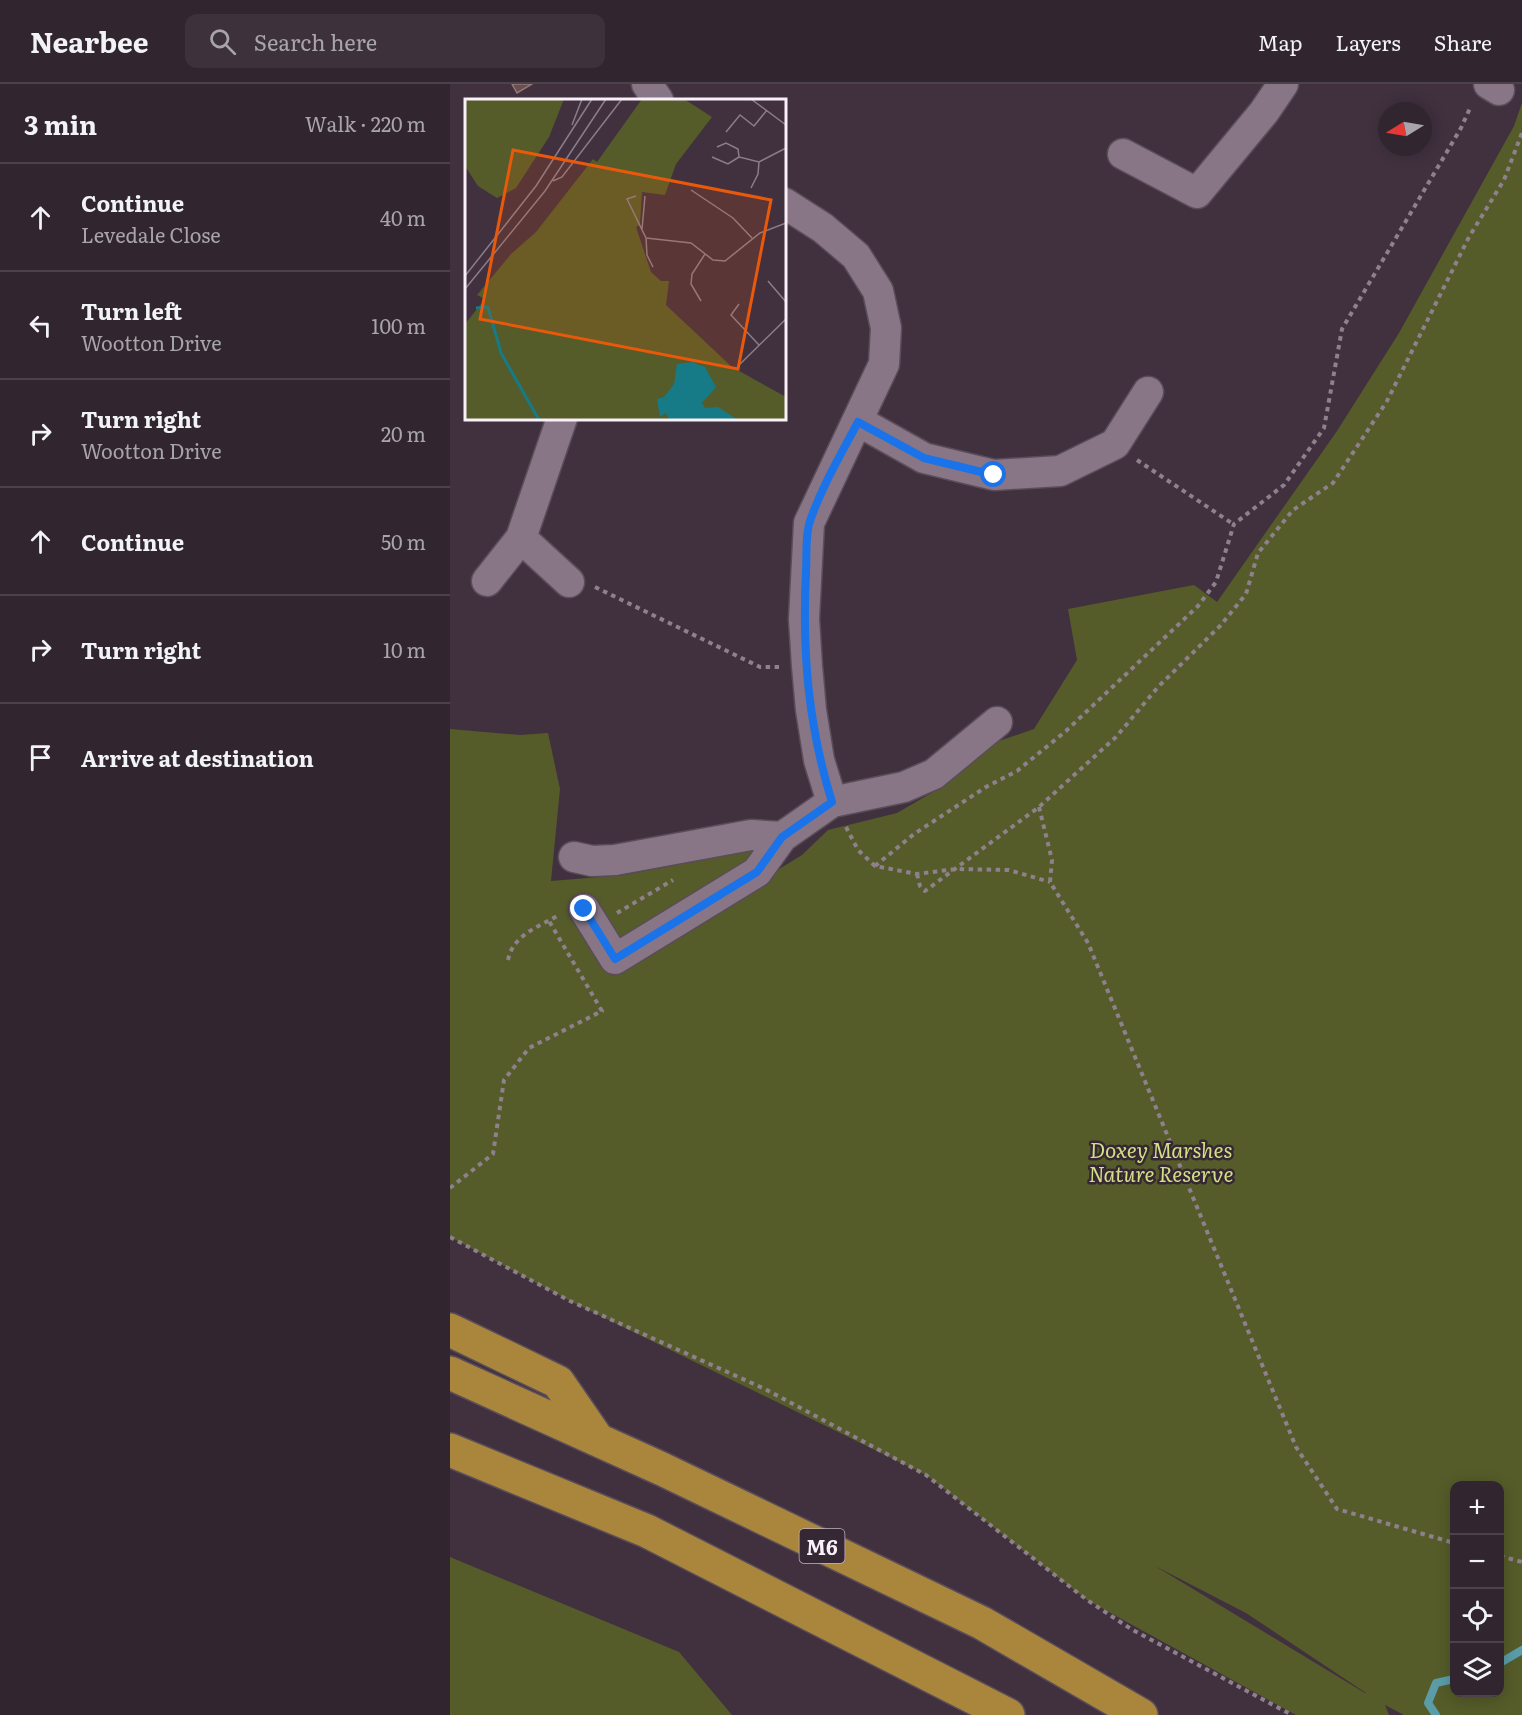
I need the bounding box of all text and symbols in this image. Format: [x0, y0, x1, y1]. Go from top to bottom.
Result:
search box [185, 14, 605, 68]
text: Nearbee [30, 20, 149, 62]
icon: search [206, 25, 239, 58]
text: Search here [254, 25, 377, 58]
text: Map [1258, 26, 1303, 57]
text: Layers [1336, 26, 1401, 57]
text: Share [1434, 26, 1492, 57]
inset map [465, 99, 786, 420]
north arrow [1378, 102, 1432, 156]
text: 3 min [24, 104, 97, 143]
text: Walk · 220 m [305, 108, 426, 138]
text: Continue [81, 186, 184, 219]
icon: ahead [24, 201, 57, 234]
text: 40 m [380, 202, 426, 232]
text: Levedale Close [81, 219, 221, 249]
text: Turn left [81, 294, 182, 327]
icon: left [24, 309, 57, 342]
text: 100 m [371, 310, 426, 340]
text: Wootton Drive [81, 327, 222, 357]
text: Turn right [81, 402, 201, 435]
icon: right [24, 417, 57, 450]
text: 20 m [381, 418, 426, 448]
text: Wootton Drive [81, 435, 222, 465]
route start [980, 461, 1006, 487]
icon: ahead [24, 525, 57, 558]
text: Continue [81, 525, 184, 558]
text: 50 m [381, 526, 426, 556]
icon: right [24, 633, 57, 666]
text: Turn right [81, 633, 201, 666]
text: 10 m [383, 634, 426, 664]
icon: arrive [24, 741, 57, 774]
text: Arrive at destination [81, 741, 314, 774]
route end [570, 895, 596, 921]
park label: Doxey Marshes Nature Reserve [1088, 1133, 1234, 1188]
map controls [1450, 1481, 1504, 1697]
button: + [1450, 1481, 1504, 1535]
road number: M6 [800, 1529, 844, 1563]
button: − [1450, 1535, 1504, 1589]
button: locate [1450, 1589, 1504, 1643]
button: layers [1450, 1643, 1504, 1697]

